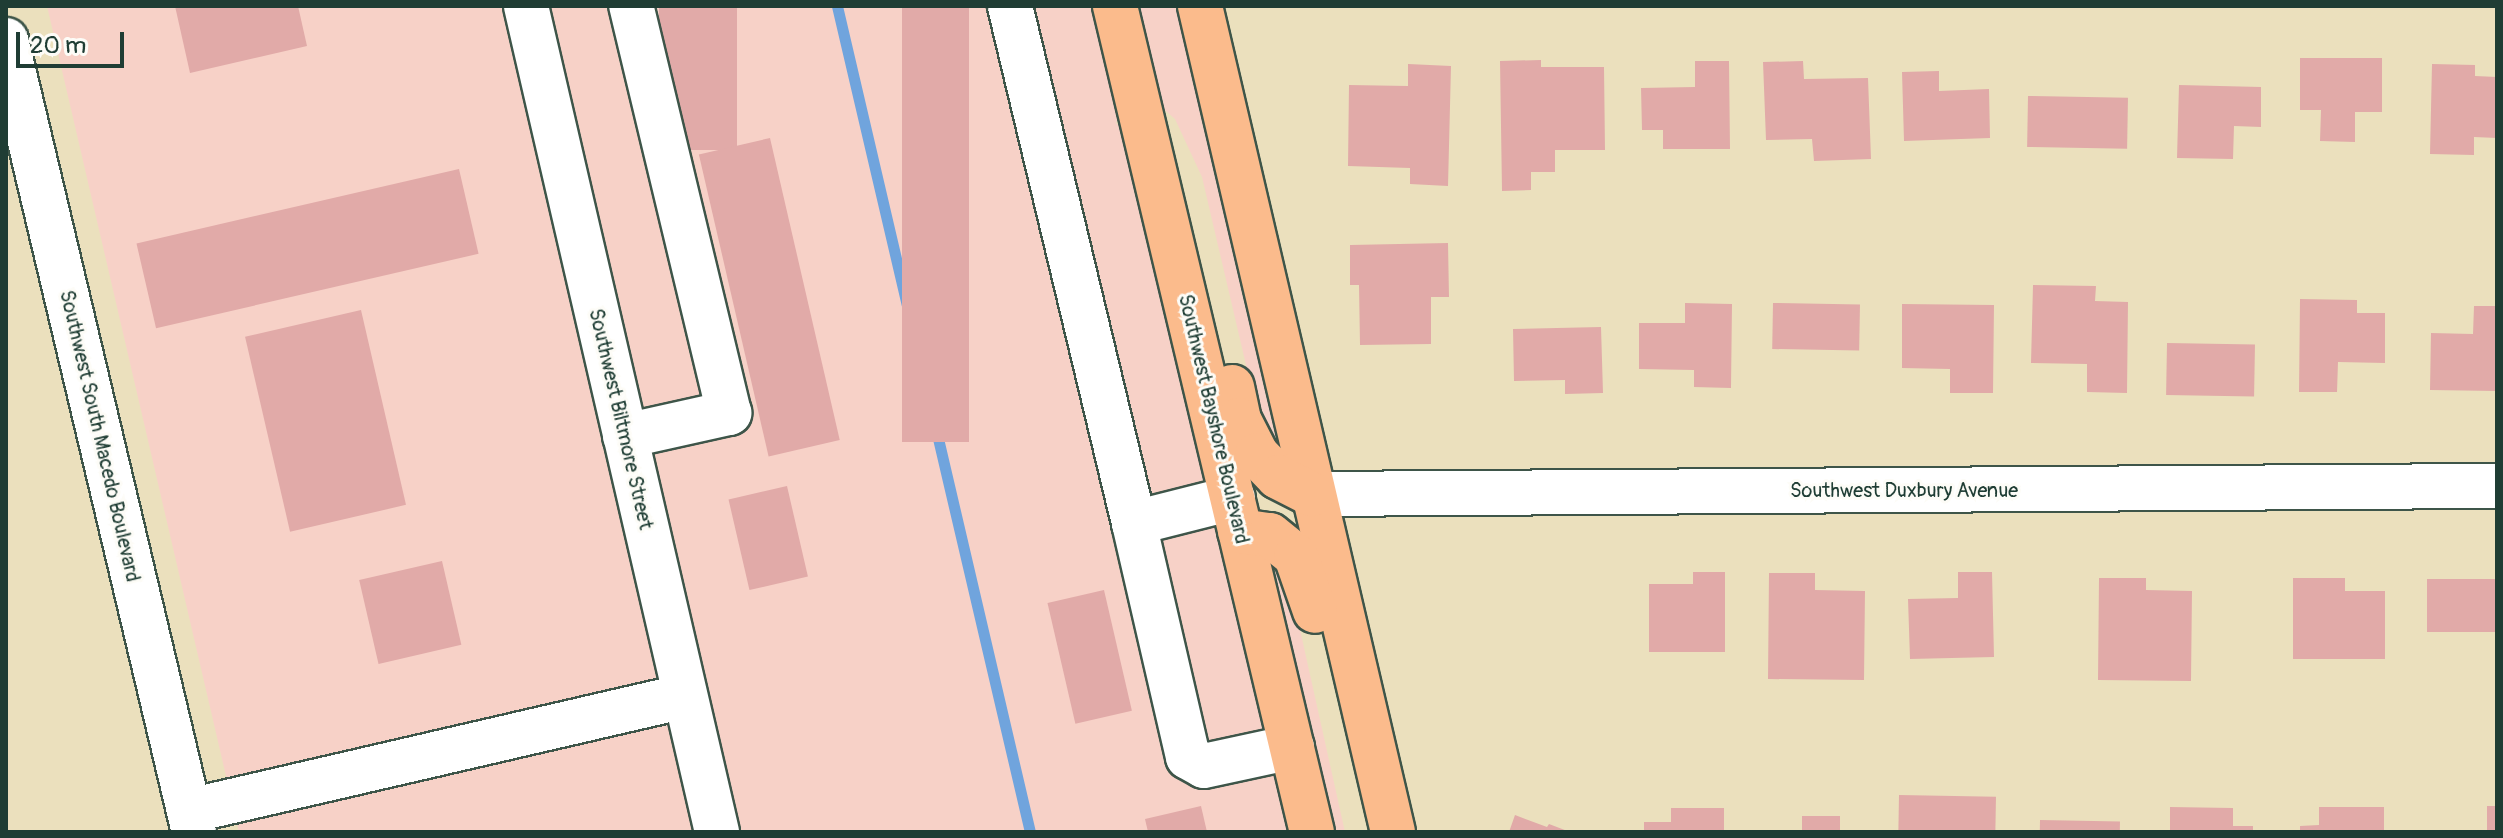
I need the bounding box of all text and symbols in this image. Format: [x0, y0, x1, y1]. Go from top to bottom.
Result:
scale bar [20, 16, 128, 66]
text: 20 m [30, 31, 86, 60]
street label: Southwest South Macedo Boulevard [55, 288, 145, 584]
street label: Southwest Bayshore Boulevard [1174, 292, 1254, 546]
street label: Southwest Biltmore Street [584, 306, 658, 532]
street label: Southwest Duxbury Avenue [1790, 478, 2018, 502]

